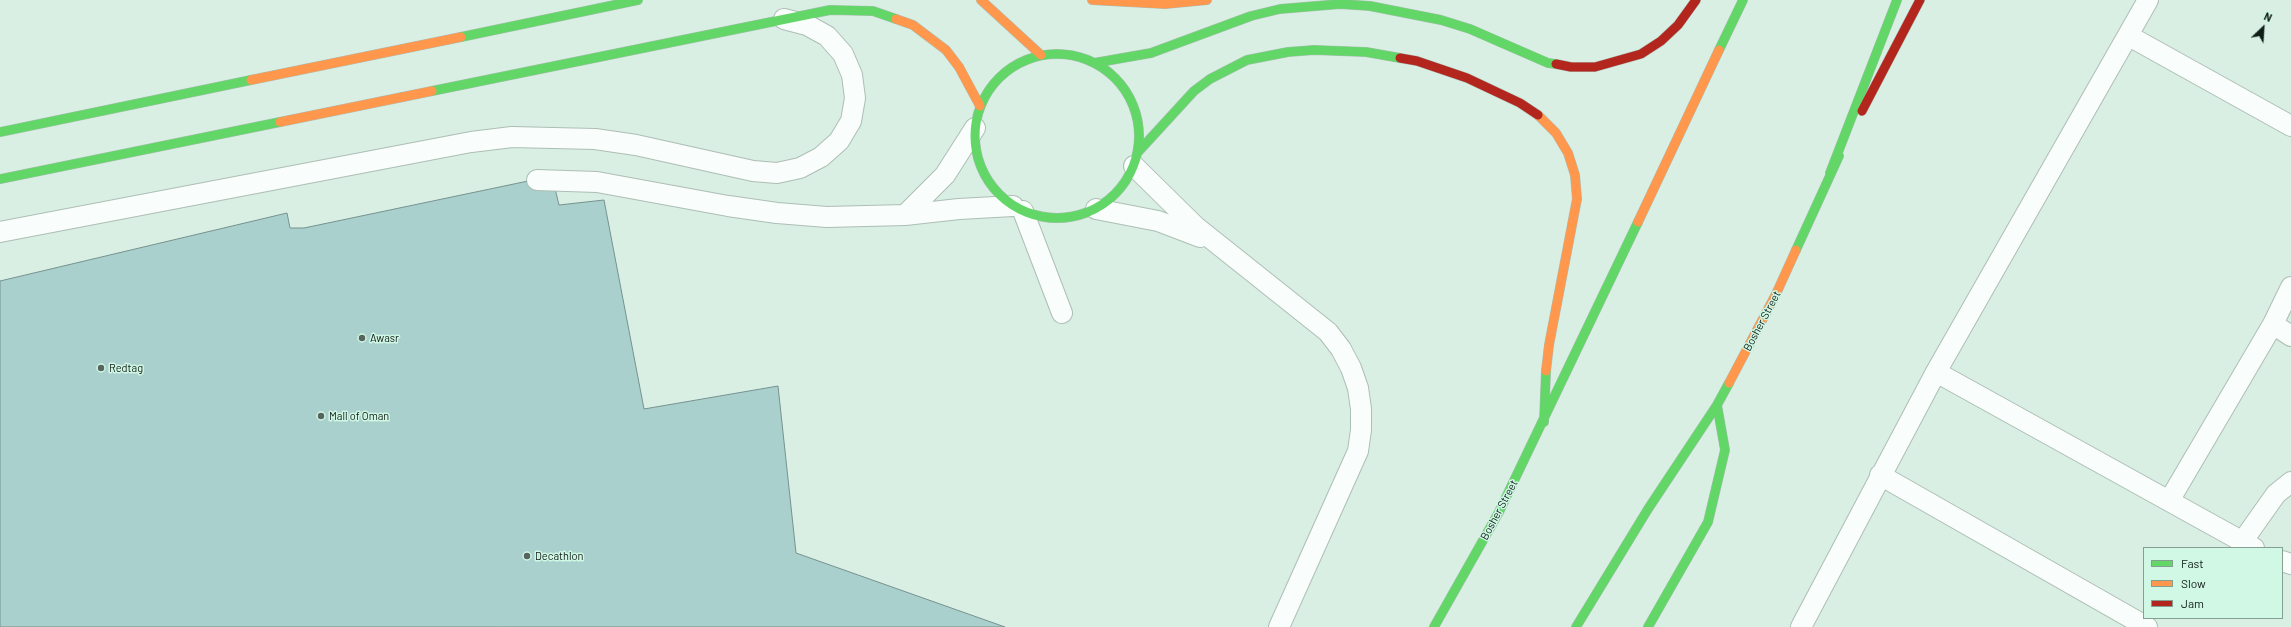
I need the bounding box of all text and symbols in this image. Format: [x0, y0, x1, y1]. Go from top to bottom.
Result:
north arrow [2243, 8, 2283, 48]
text: N [2262, 9, 2274, 24]
street label: Bosher Street [1741, 289, 1783, 353]
place label: Awasr [370, 331, 399, 345]
marker: Awasr [357, 333, 367, 343]
place label: Redtag [109, 361, 143, 375]
marker: Redtag [96, 363, 106, 373]
place label: Mall of Oman [329, 409, 389, 423]
marker: Mall of Oman [316, 411, 326, 421]
street label: Bosher Street [1478, 478, 1520, 542]
legend [2143, 547, 2283, 619]
place label: Decathlon [535, 549, 583, 563]
marker: Decathlon [522, 551, 532, 561]
text: Fast [2181, 556, 2204, 570]
text: Slow [2181, 576, 2206, 590]
text: Jam [2181, 596, 2204, 610]

